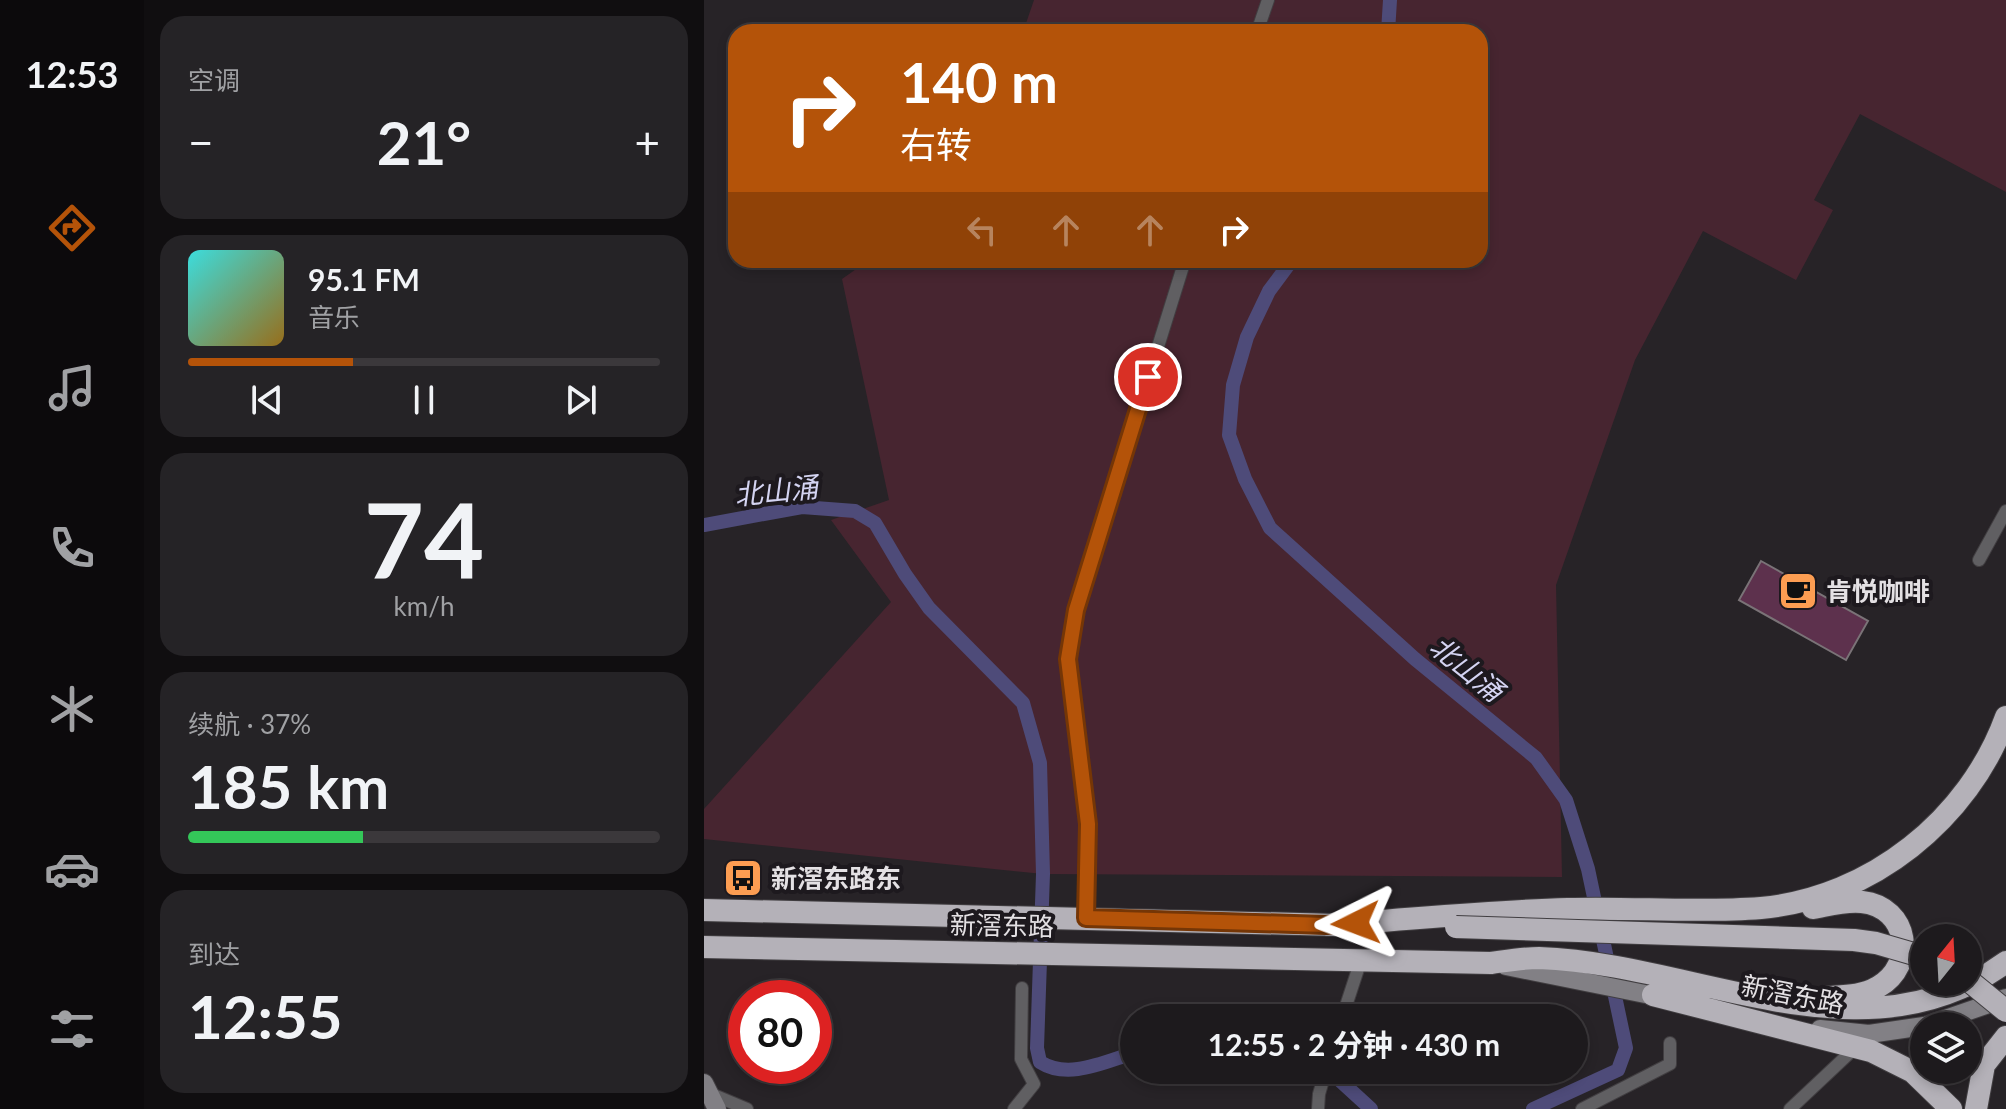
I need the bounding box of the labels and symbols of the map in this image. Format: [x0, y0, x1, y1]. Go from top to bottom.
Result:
pin [1114, 343, 1182, 411]
water label: 北山涌 [732, 468, 823, 511]
cafe icon: 肯悦咖啡 [1777, 570, 1819, 612]
place label: 肯悦咖啡 [1826, 575, 1930, 607]
water label: 北山涌 [1424, 628, 1513, 710]
bus stop icon: 新滘东路东 [722, 857, 764, 899]
place label: 新滘东路东 [771, 862, 901, 894]
position arrow [1314, 881, 1398, 965]
street label: 新滘东路 [950, 908, 1054, 942]
north arrow [1910, 924, 1982, 996]
street label: 新滘东路 [1739, 968, 1847, 1020]
speed limit sign: 80 [728, 980, 832, 1084]

